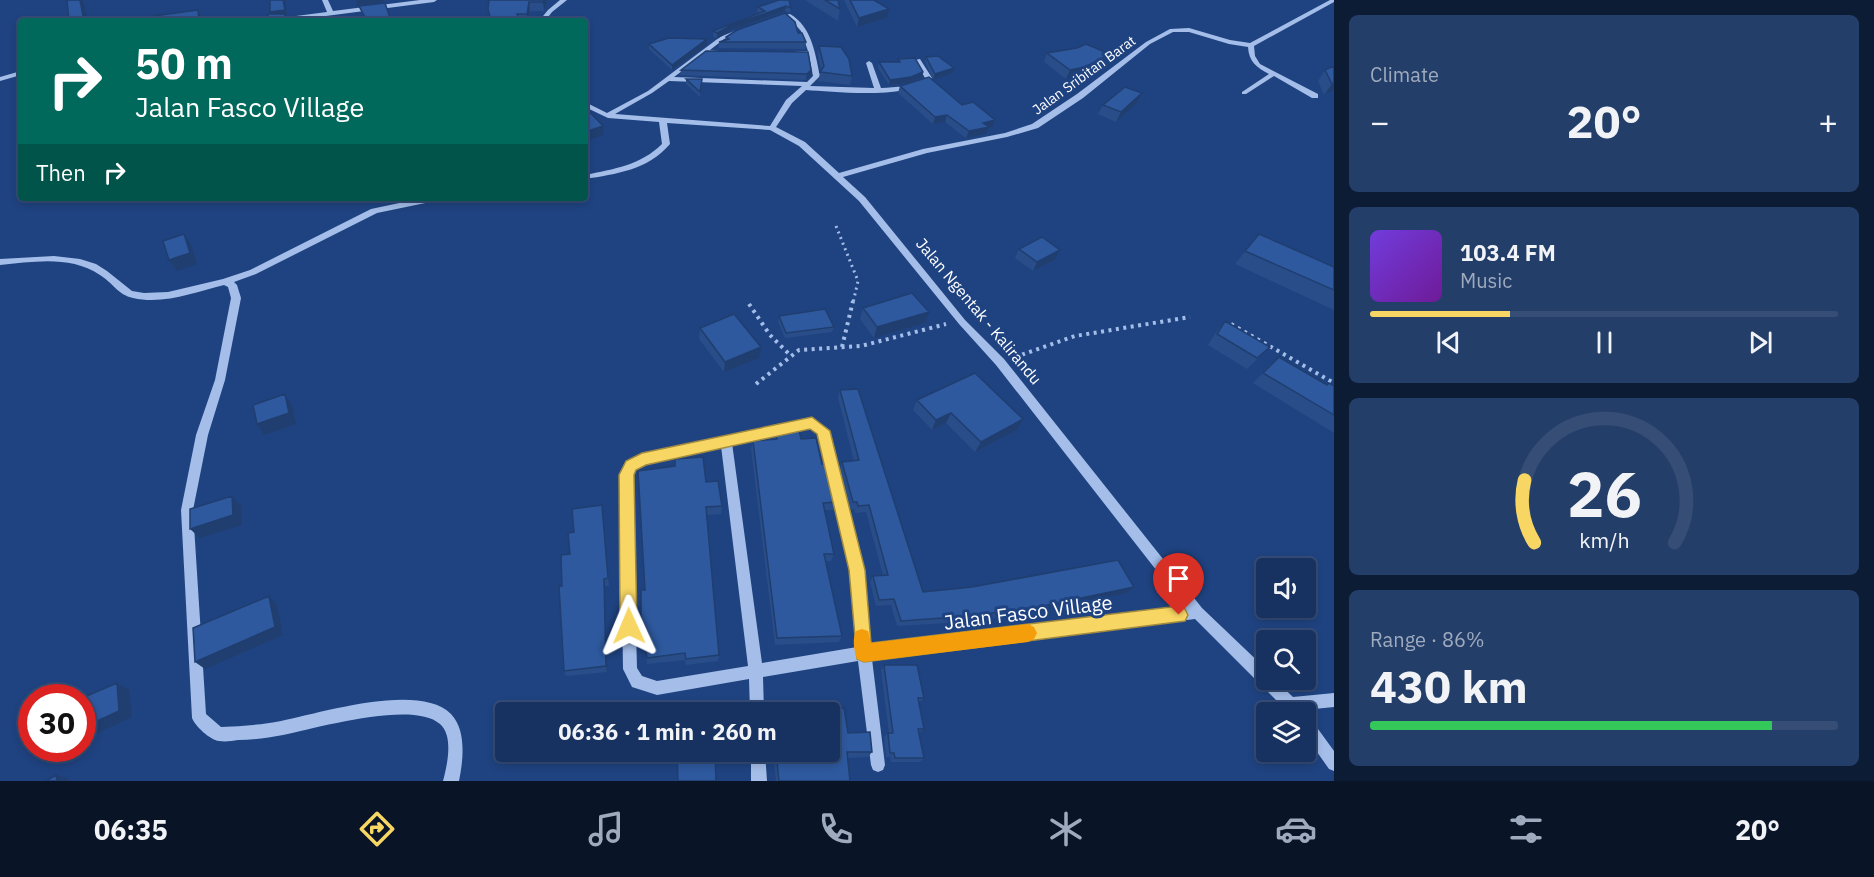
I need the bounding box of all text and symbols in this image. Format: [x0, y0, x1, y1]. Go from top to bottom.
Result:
street label: Jalan Sribitan Barat [1029, 31, 1139, 119]
text: 50 m [135, 36, 233, 91]
icon: right [36, 42, 114, 120]
text: Climate [1370, 61, 1439, 88]
text: Jalan Fasco Village [135, 89, 364, 124]
text: 20° [1566, 92, 1642, 150]
text: − [1370, 100, 1390, 143]
text: + [1818, 100, 1838, 143]
icon: right [98, 156, 131, 189]
text: Then [36, 158, 86, 187]
street label: Jalan Ngentak - Kalirandu [912, 234, 1046, 388]
text: 103.4 FM [1460, 238, 1556, 267]
text: Music [1460, 267, 1512, 294]
icon: previous [1432, 326, 1465, 359]
icon: pause [1588, 326, 1621, 359]
icon: next [1744, 326, 1777, 359]
text: 26 [1567, 453, 1641, 534]
text: km/h [1579, 527, 1629, 555]
pin [1153, 553, 1204, 615]
map controls [1256, 558, 1316, 762]
button: sound [1256, 558, 1316, 618]
icon: arrive [1162, 562, 1195, 595]
street label: Jalan Fasco Village [942, 588, 1114, 636]
position arrow [597, 594, 661, 658]
text: Range · 86% [1370, 626, 1485, 653]
button: search [1256, 630, 1316, 690]
text: 430 km [1370, 657, 1528, 715]
speed limit sign: 30 [18, 684, 96, 762]
button: layers [1256, 702, 1316, 762]
text: 06:36 · 1 min · 260 m [558, 717, 777, 746]
icon: directions [356, 808, 398, 850]
icon: music [585, 808, 627, 850]
icon: phone [815, 808, 857, 850]
icon: climate [1045, 808, 1087, 850]
icon: car [1275, 808, 1317, 850]
icon: filters [1505, 808, 1547, 850]
text: 06:35 [94, 812, 168, 847]
text: 20° [1735, 812, 1780, 847]

